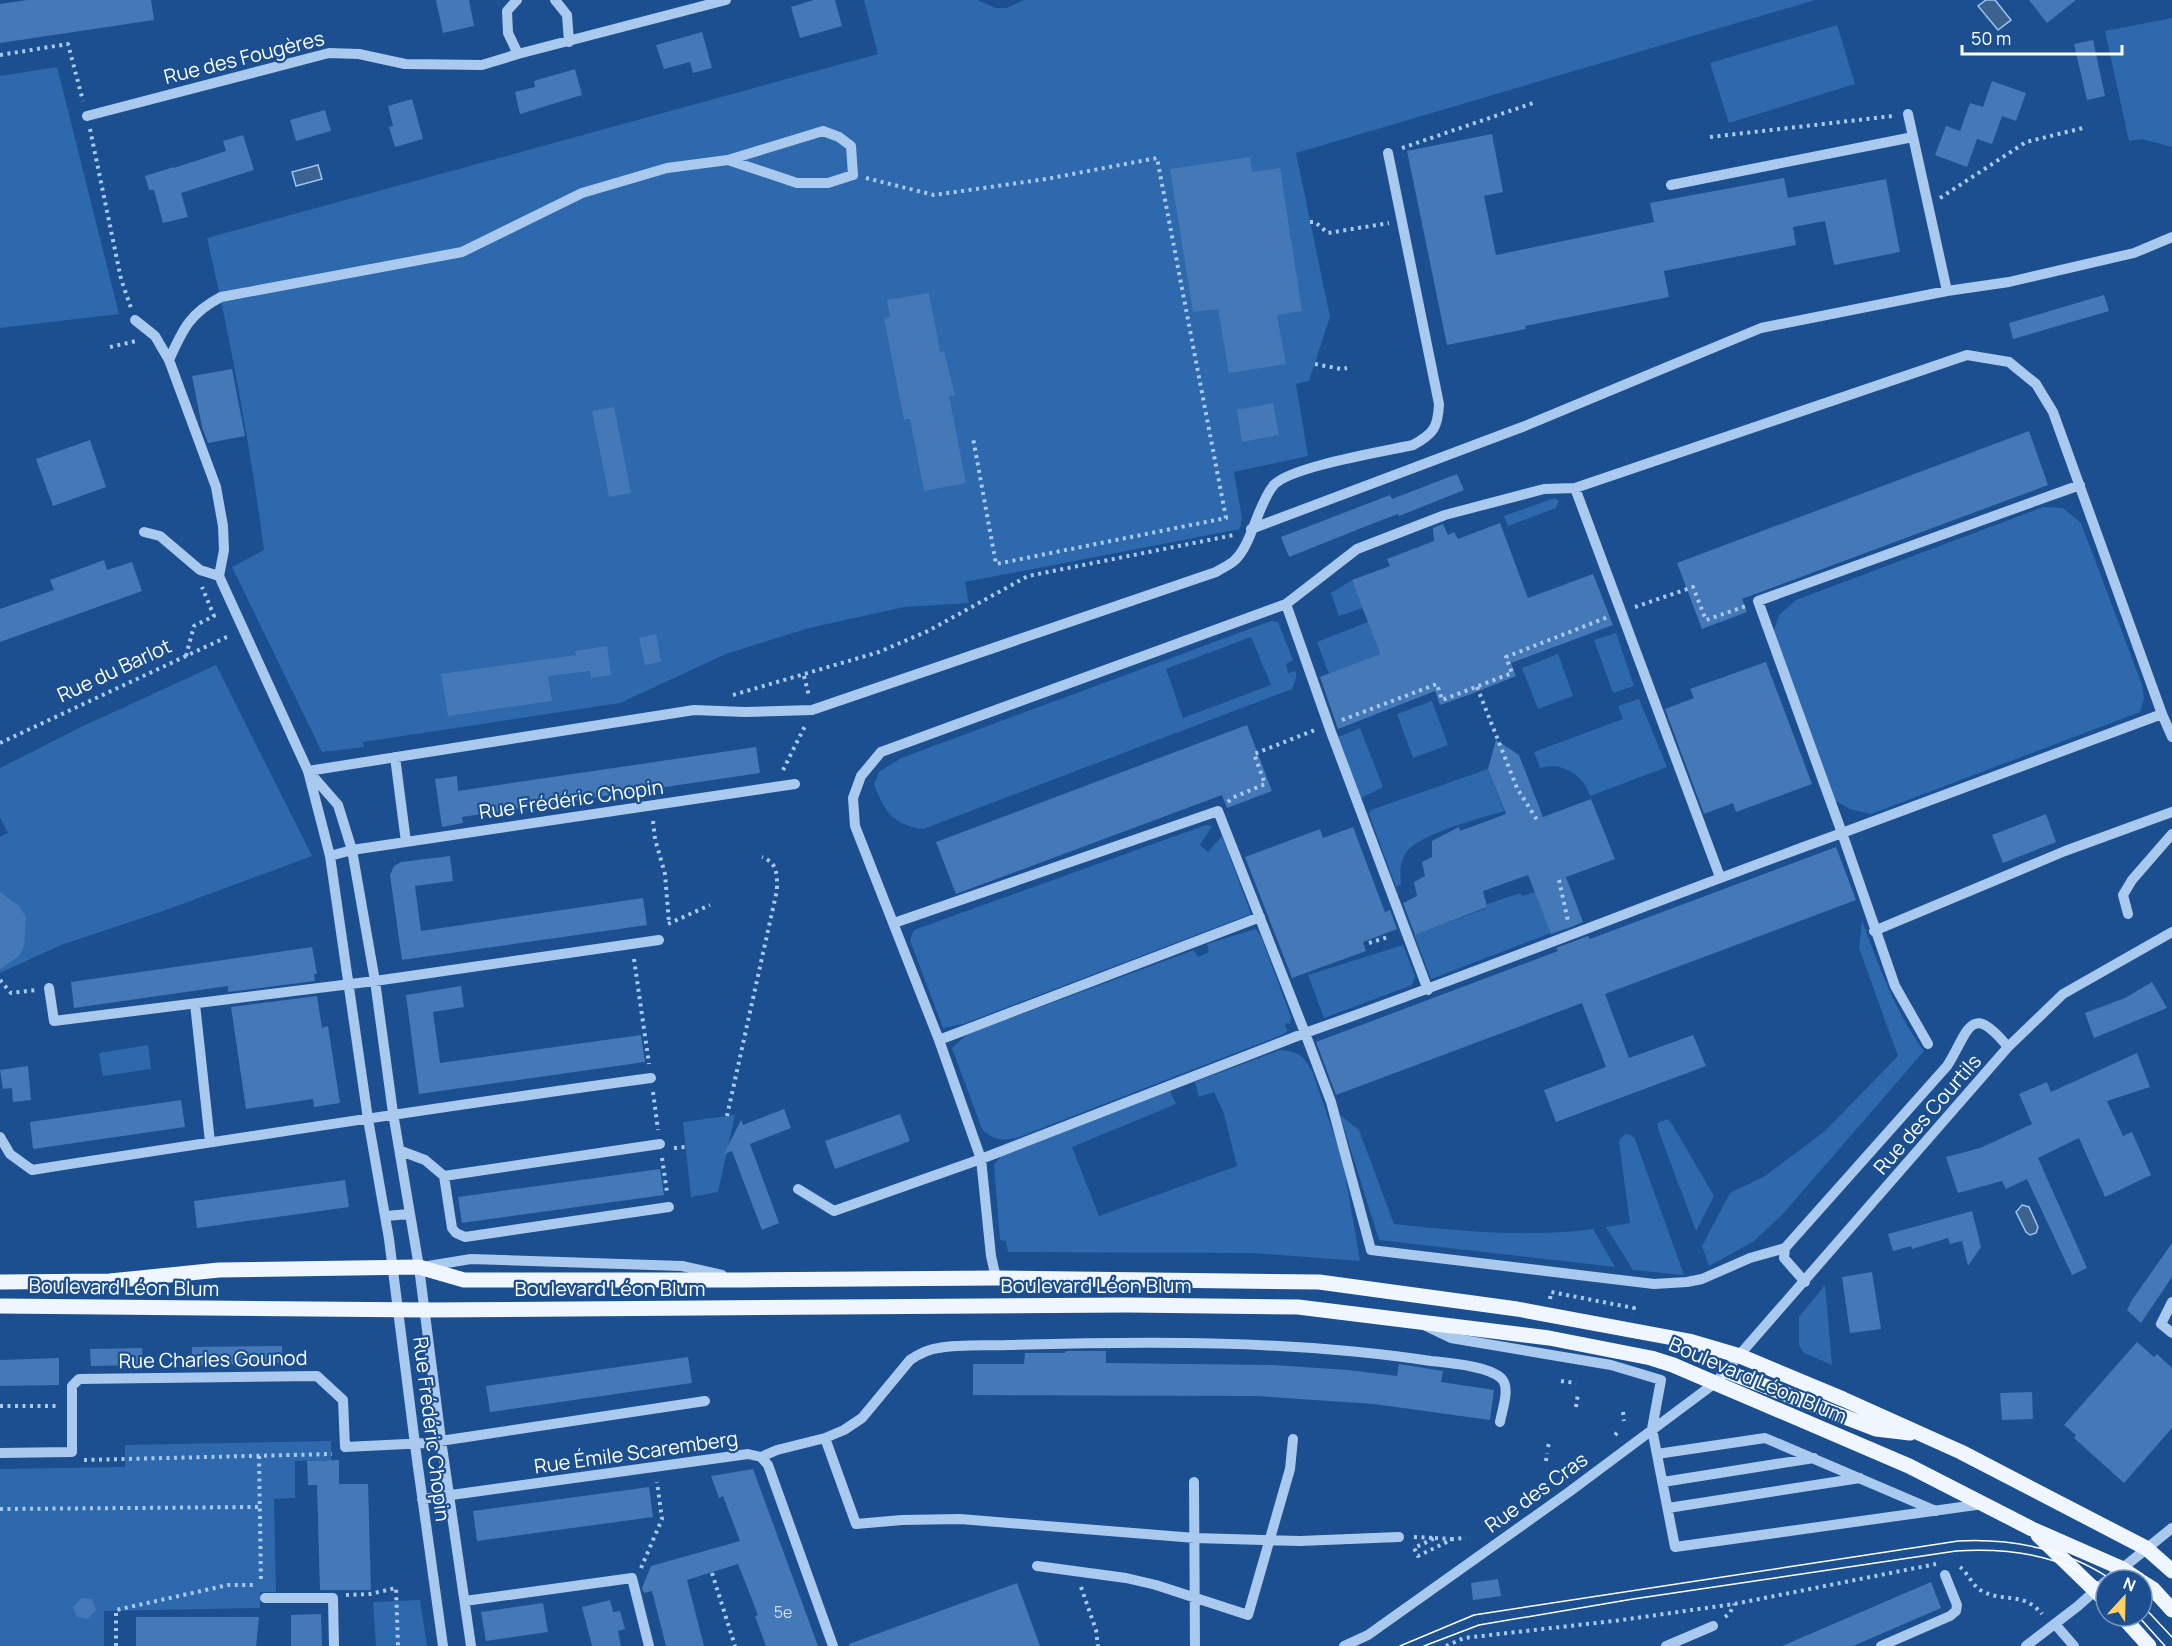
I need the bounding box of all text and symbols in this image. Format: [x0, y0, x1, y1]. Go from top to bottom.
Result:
scale bar [1962, 18, 2122, 56]
street label: Rue des Fougères [161, 24, 327, 90]
text: 50 m [1971, 26, 2011, 50]
street label: Rue du Barlot [53, 632, 175, 708]
street label: Rue Frédéric Chopin [477, 773, 665, 825]
street label: Rue des Courtils [1867, 1048, 1987, 1180]
street label: Boulevard Léon Blum [28, 1272, 220, 1302]
street label: Boulevard Léon Blum [1001, 1272, 1191, 1299]
street label: Boulevard Léon Blum [515, 1275, 705, 1302]
street label: Boulevard Léon Blum [1665, 1330, 1851, 1430]
street label: Rue Frédéric Chopin [407, 1335, 457, 1523]
street label: Rue Charles Gounod [118, 1344, 308, 1374]
street label: Rue Émile Scaremberg [532, 1424, 740, 1480]
street label: Rue des Cras [1479, 1446, 1593, 1538]
north arrow [2094, 1568, 2154, 1628]
text: N [2120, 1572, 2139, 1596]
house number: 5e [774, 1601, 792, 1623]

